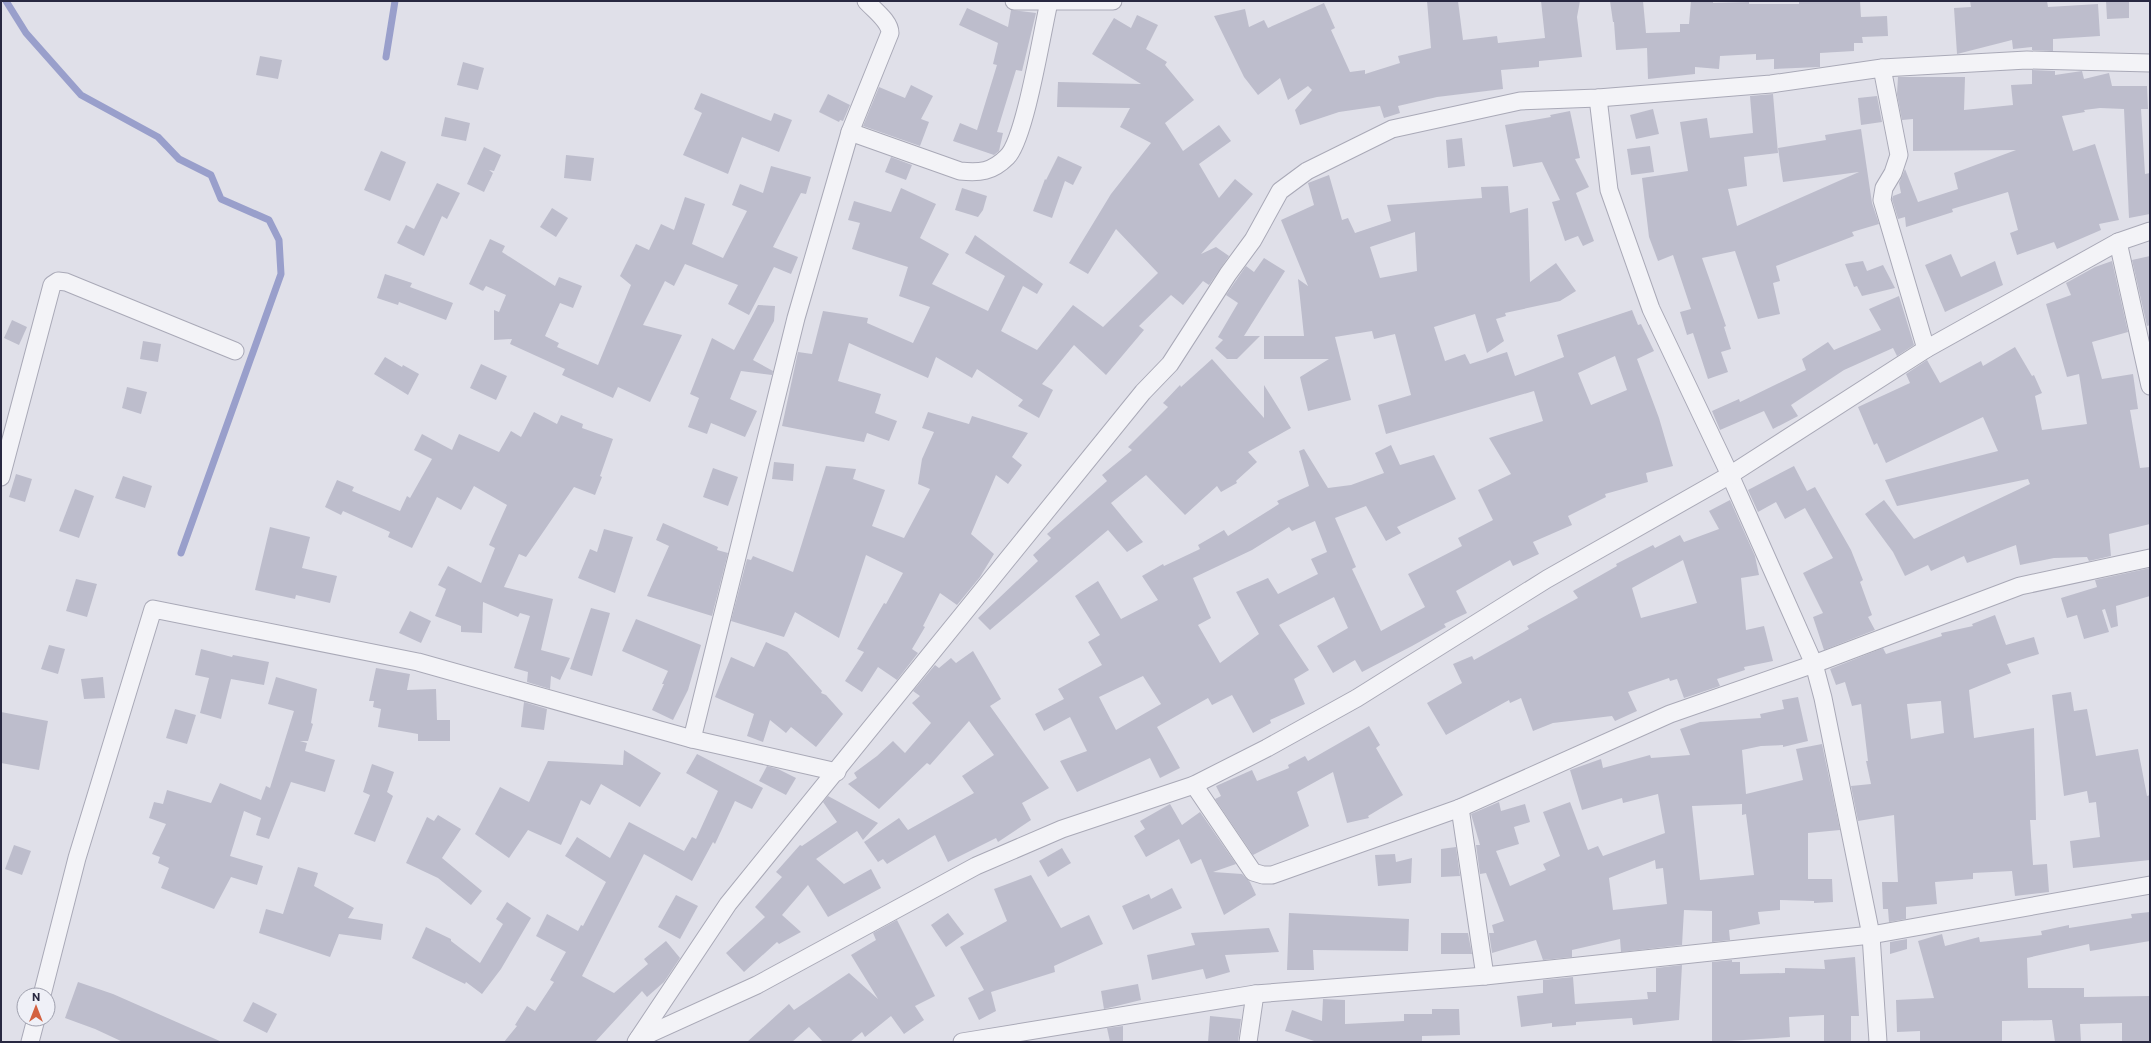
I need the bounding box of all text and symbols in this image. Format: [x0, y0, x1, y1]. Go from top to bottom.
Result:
north arrow [16, 987, 56, 1027]
text: N [32, 990, 40, 1003]

